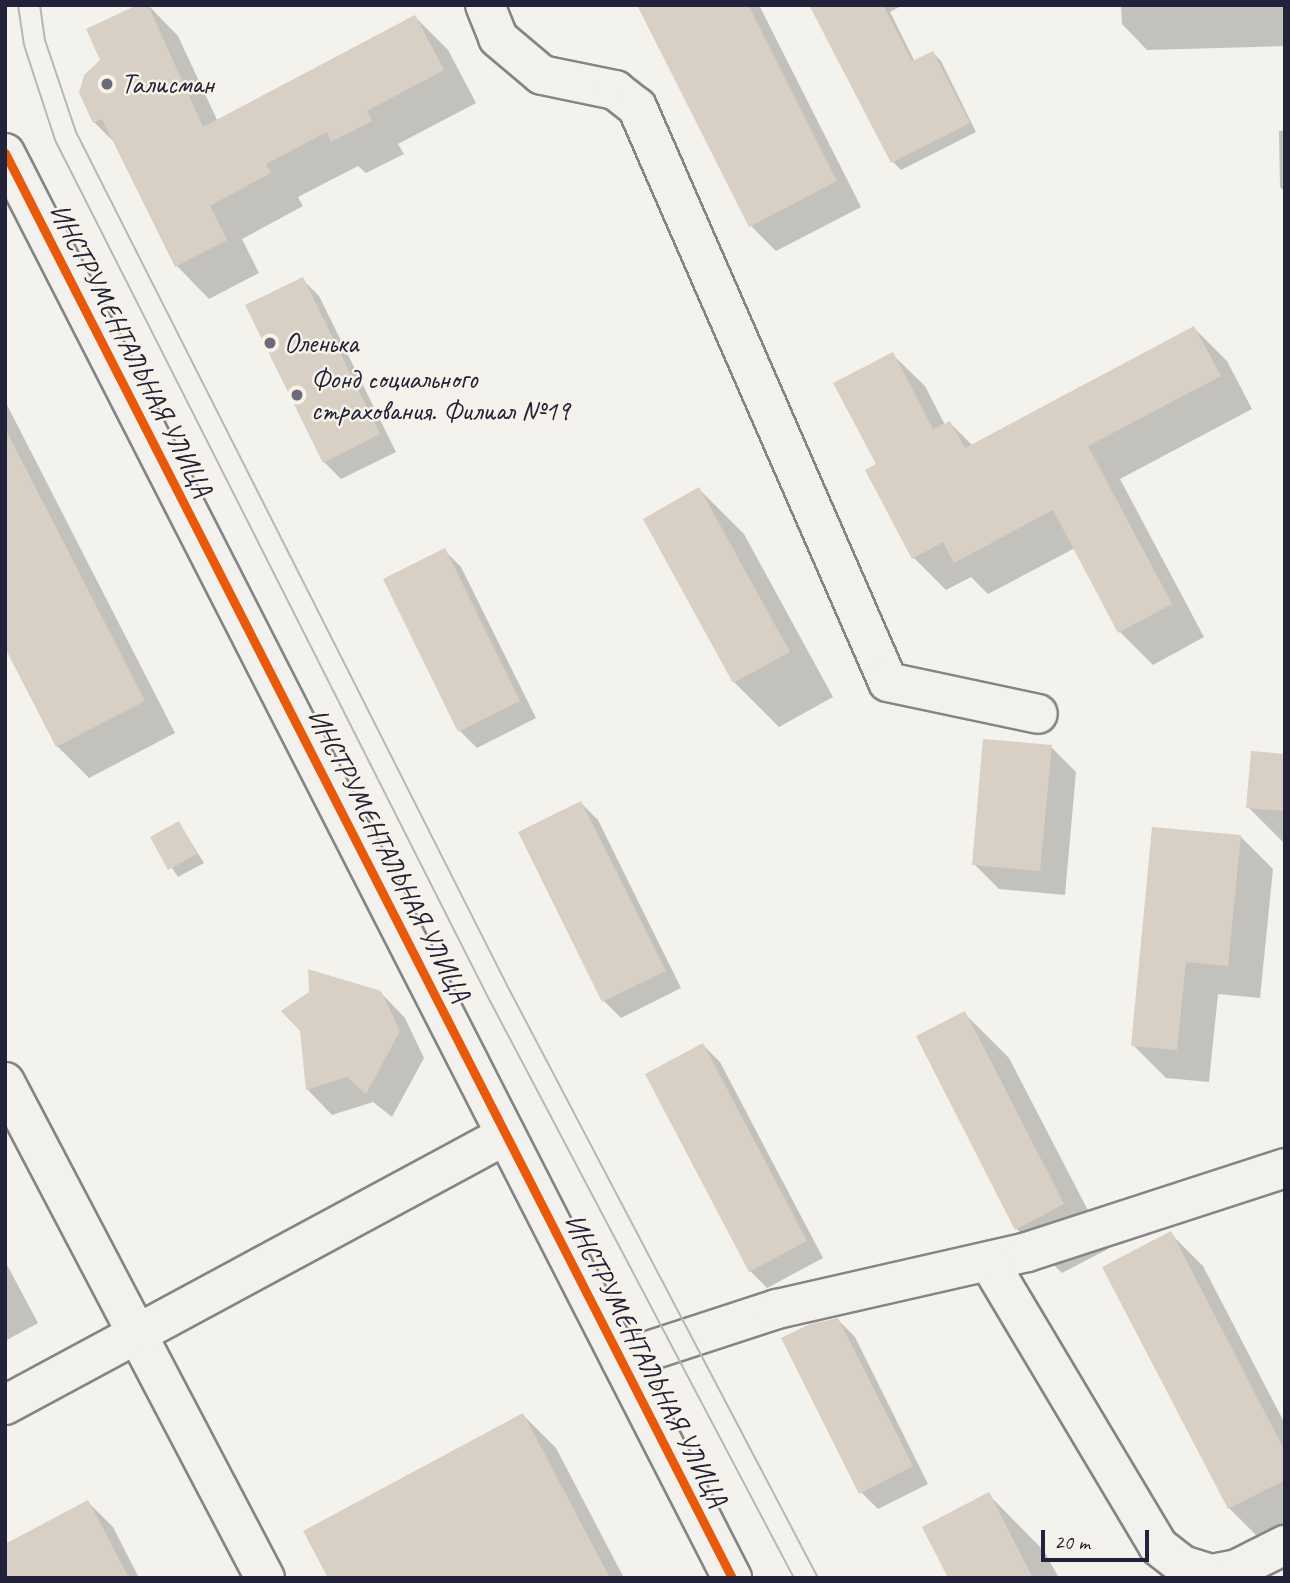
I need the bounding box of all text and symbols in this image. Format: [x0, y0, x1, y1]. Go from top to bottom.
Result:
place label: Талисман [121, 67, 214, 101]
marker: Талисман [99, 76, 115, 92]
street label: ИНСТРУМЕНТАЛЬНАЯ УЛИЦА [42, 197, 220, 503]
place label: Оленька [284, 326, 358, 360]
marker: Оленька [262, 335, 278, 351]
place label: Фонд социального страхования. Филиал №19 [311, 362, 570, 428]
marker: Фонд социального страхования. Филиал №19 [289, 387, 305, 403]
street label: ИНСТРУМЕНТАЛЬНАЯ УЛИЦА [300, 702, 478, 1008]
street label: ИНСТРУМЕНТАЛЬНАЯ УЛИЦА [557, 1207, 735, 1513]
scale bar [1045, 1516, 1154, 1560]
text: 20 m [1054, 1529, 1090, 1555]

